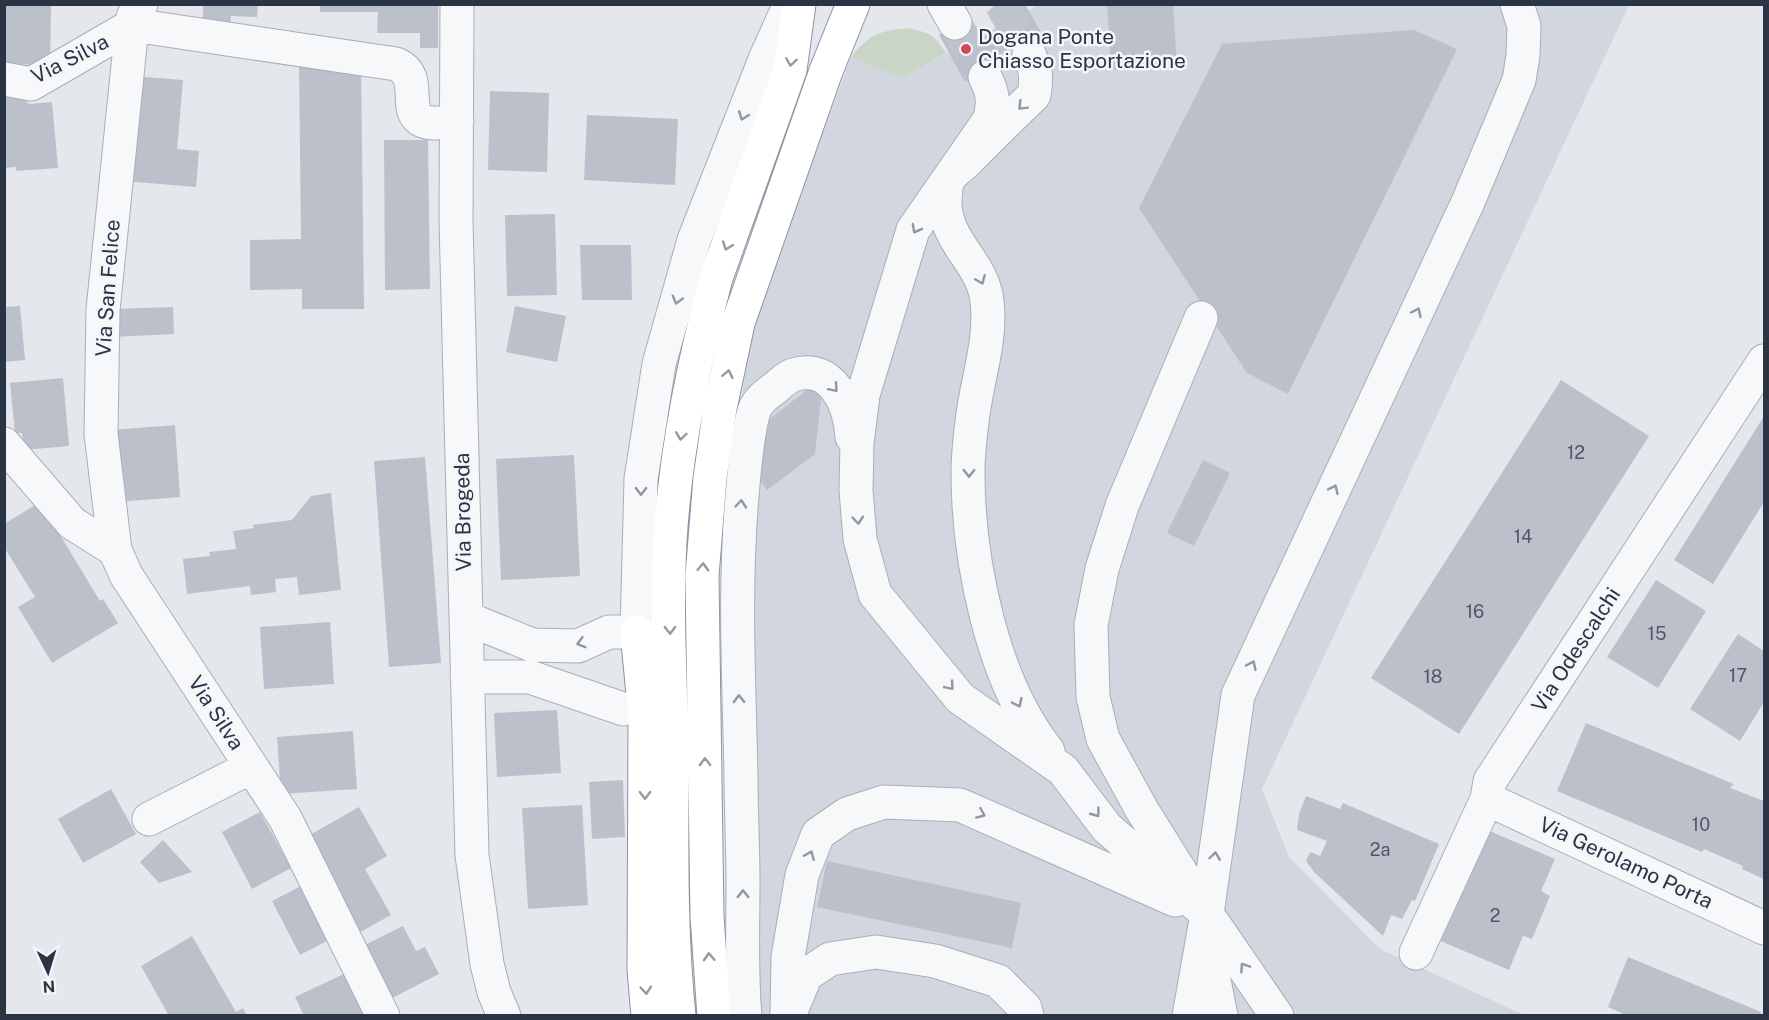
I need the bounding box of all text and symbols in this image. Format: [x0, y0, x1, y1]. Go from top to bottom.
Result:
place label: Dogana Ponte Chiasso Esportazione [978, 24, 1186, 73]
street label: Via Silva [27, 28, 113, 89]
marker: Dogana Ponte Chiasso Esportazione [959, 42, 973, 56]
one-way arrow [785, 57, 798, 67]
one-way arrow [1019, 98, 1030, 109]
one-way arrow [737, 110, 750, 121]
street label: Via San Felice [90, 218, 125, 357]
one-way arrow [912, 223, 923, 233]
one-way arrow [722, 241, 735, 251]
one-way arrow [974, 274, 986, 285]
one-way arrow [672, 294, 684, 305]
one-way arrow [1410, 308, 1422, 319]
one-way arrow [720, 369, 733, 379]
one-way arrow [827, 381, 838, 392]
one-way arrow [676, 431, 688, 440]
house number: 12 [1567, 442, 1585, 463]
street label: Via Brogeda [449, 452, 476, 572]
one-way arrow [963, 468, 975, 477]
one-way arrow [1327, 484, 1339, 495]
one-way arrow [635, 486, 647, 495]
one-way arrow [734, 500, 747, 509]
one-way arrow [851, 515, 864, 524]
house number: 14 [1514, 526, 1532, 547]
one-way arrow [696, 563, 709, 572]
street label: Via Odescalchi [1526, 583, 1625, 717]
house number: 16 [1466, 601, 1484, 622]
house number: 15 [1648, 623, 1666, 644]
one-way arrow [664, 625, 676, 634]
one-way arrow [576, 636, 587, 648]
one-way arrow [1244, 661, 1256, 672]
house number: 17 [1729, 665, 1747, 686]
house number: 18 [1424, 666, 1442, 687]
street label: Via Silva [183, 671, 250, 754]
one-way arrow [943, 679, 954, 690]
one-way arrow [733, 695, 745, 704]
one-way arrow [1010, 696, 1022, 707]
one-way arrow [699, 758, 711, 767]
one-way arrow [639, 791, 651, 800]
one-way arrow [1088, 806, 1099, 817]
one-way arrow [974, 807, 985, 819]
street label: Via Gerolamo Porta [1535, 811, 1717, 914]
house number: 10 [1692, 814, 1710, 835]
house number: 2a [1370, 839, 1390, 860]
one-way arrow [803, 850, 815, 861]
one-way arrow [1209, 851, 1221, 860]
one-way arrow [737, 890, 749, 899]
house number: 2 [1490, 905, 1500, 926]
north arrow [18, 942, 78, 1002]
one-way arrow [703, 953, 716, 962]
one-way arrow [1240, 963, 1251, 974]
text: N [42, 977, 56, 996]
one-way arrow [639, 986, 652, 995]

